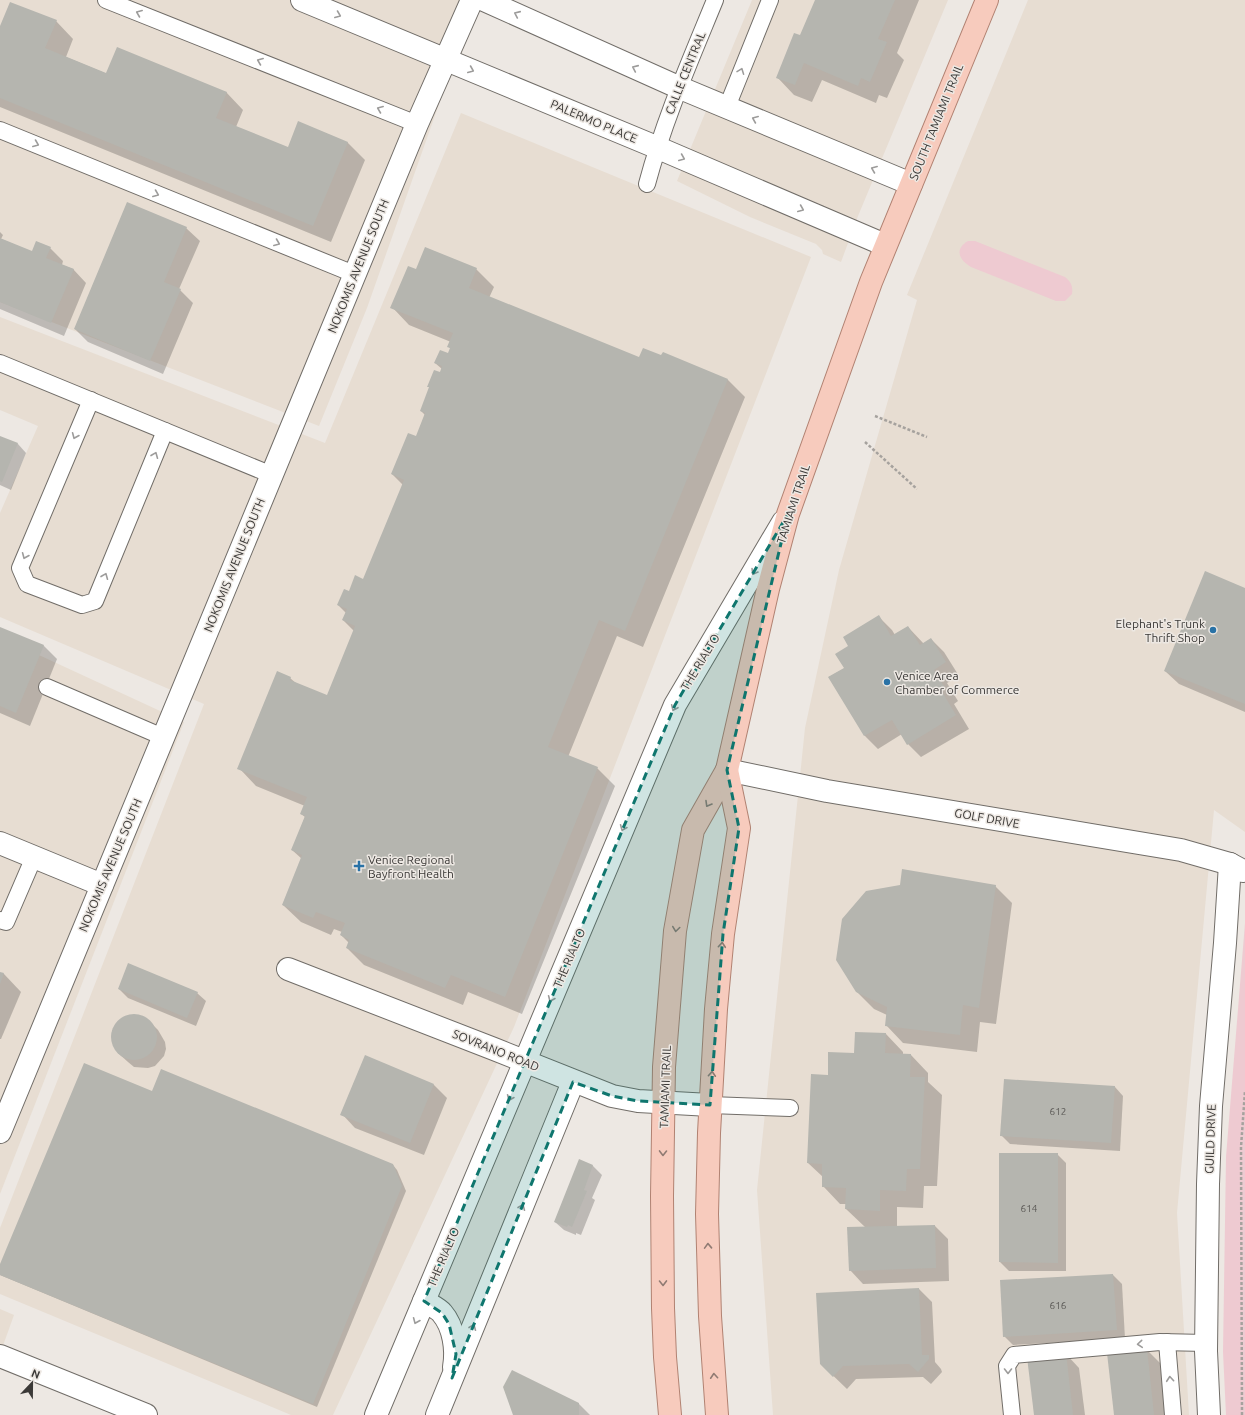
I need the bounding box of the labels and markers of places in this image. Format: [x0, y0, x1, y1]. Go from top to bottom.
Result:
place label: Elephant's Trunk Thrift Shop [1115, 617, 1205, 644]
marker: Elephant's Trunk Thrift Shop [1208, 625, 1218, 635]
place label: Venice Area Chamber of Commerce [895, 669, 1019, 696]
marker: Venice Area Chamber of Commerce [882, 677, 892, 687]
place label: Venice Regional Bayfront Health [368, 853, 454, 880]
marker: Venice Regional Bayfront Health [353, 860, 365, 872]

